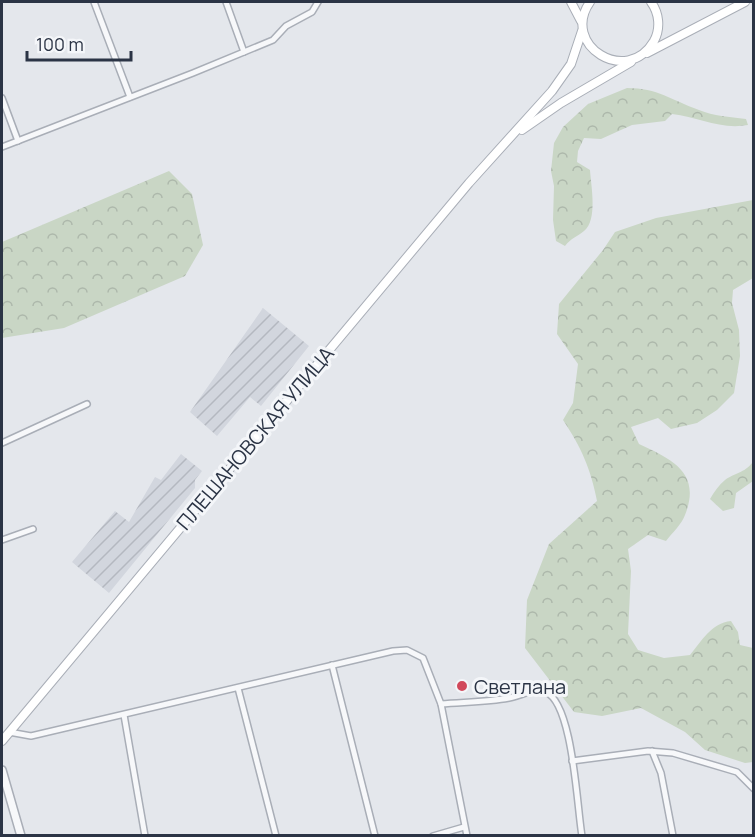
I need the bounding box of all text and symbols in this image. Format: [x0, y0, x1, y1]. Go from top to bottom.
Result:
scale bar [27, 24, 130, 62]
text: 100 m [36, 32, 84, 56]
street label: ПЛЕШАНОВСКАЯ УЛИЦА [170, 340, 340, 535]
place label: Светлана [474, 673, 566, 700]
marker: Светлана [455, 679, 469, 693]

